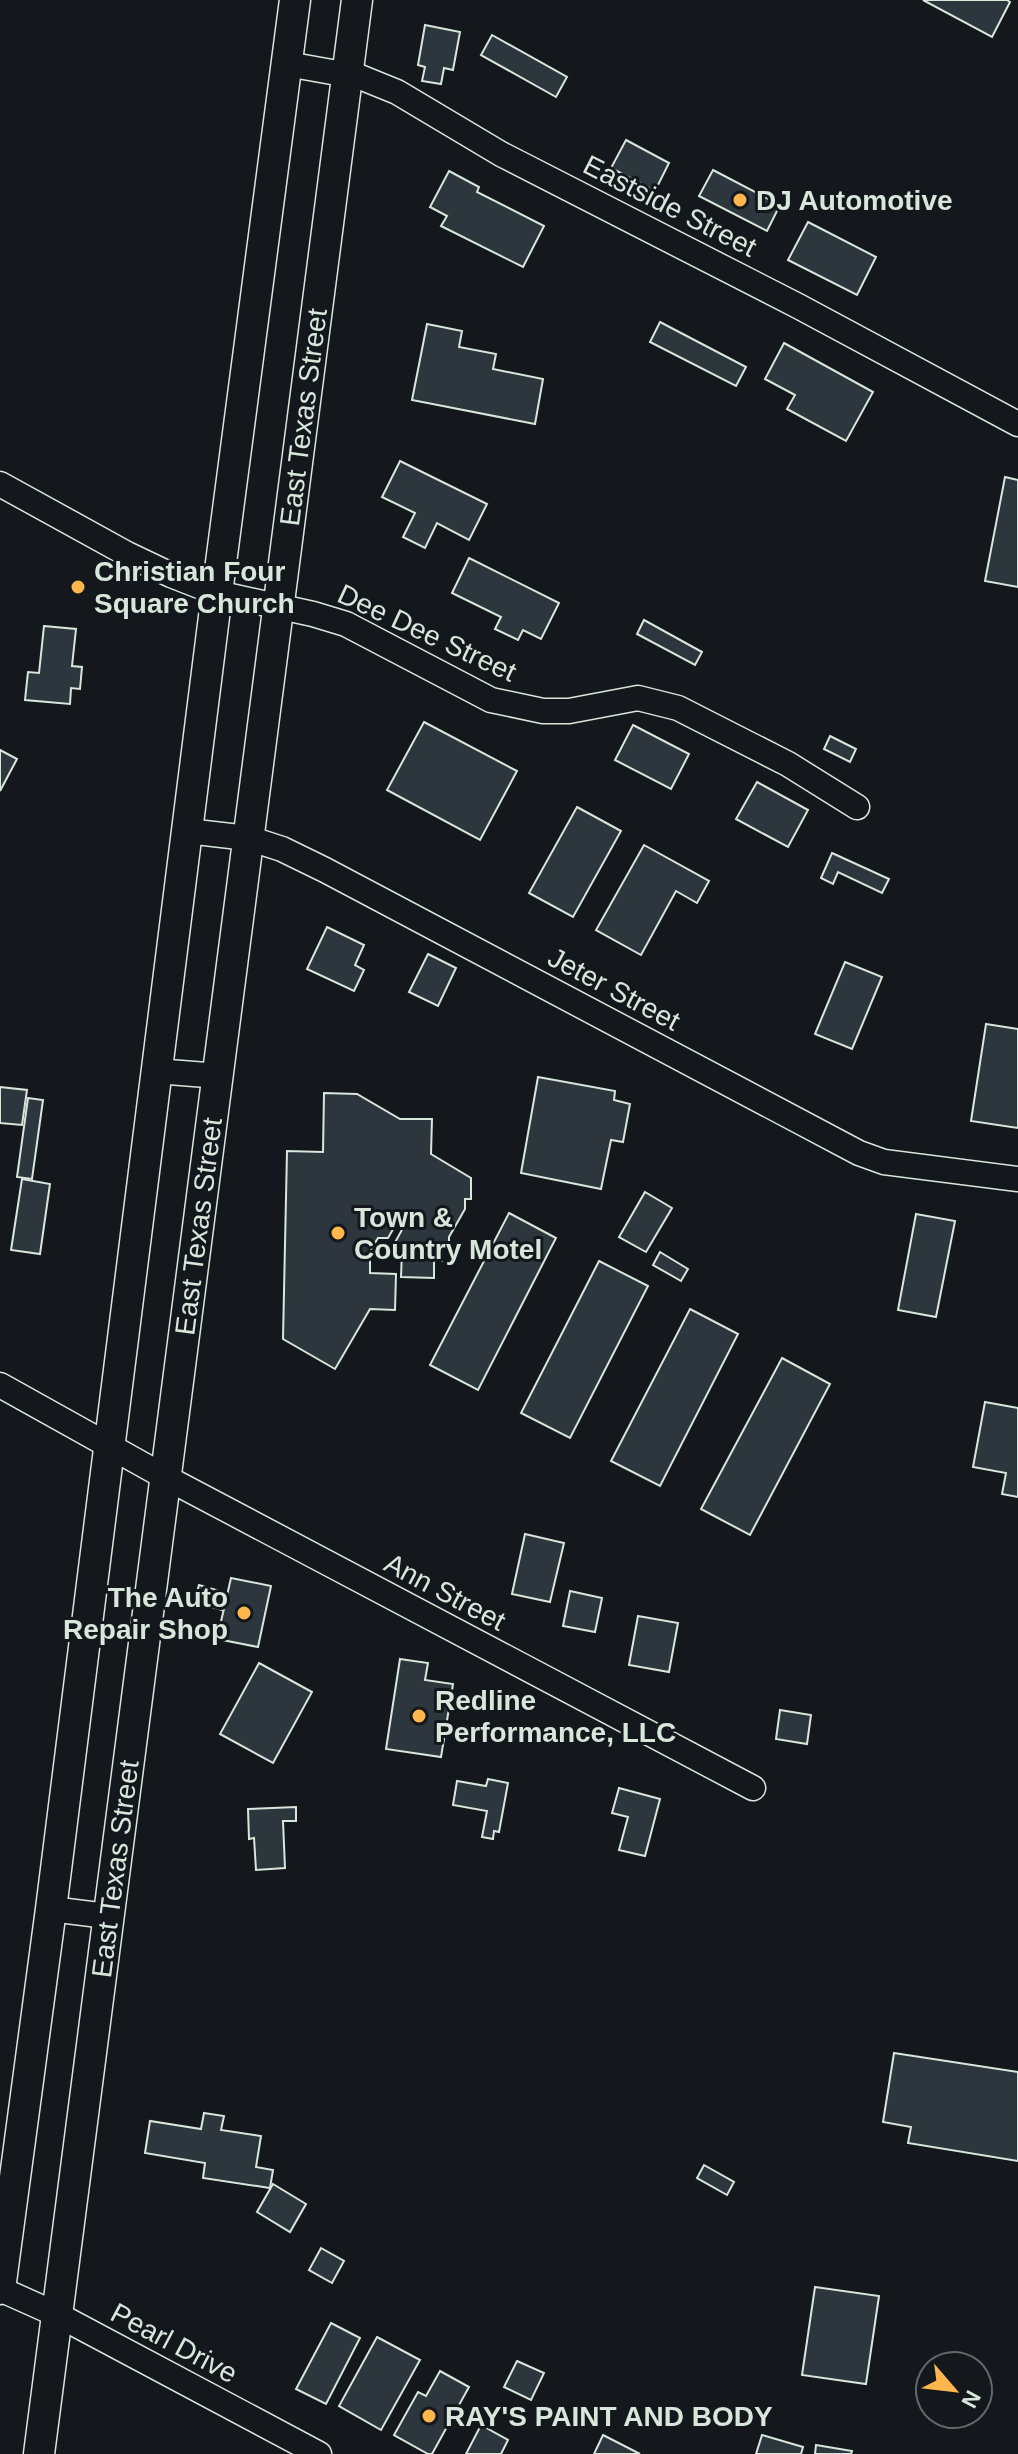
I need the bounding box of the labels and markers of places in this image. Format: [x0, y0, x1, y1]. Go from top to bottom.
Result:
place label: DJ Automotive [756, 185, 953, 216]
marker: DJ Automotive [731, 191, 749, 209]
place label: Christian Four Square Church [94, 556, 295, 619]
marker: Christian Four Square Church [69, 578, 87, 596]
place label: Town & Country Motel [354, 1202, 542, 1265]
marker: Town & Country Motel [329, 1224, 347, 1242]
place label: The Auto Repair Shop [63, 1582, 228, 1645]
marker: The Auto Repair Shop [235, 1604, 253, 1622]
place label: Redline Performance, LLC [435, 1685, 676, 1748]
marker: Redline Performance, LLC [410, 1707, 428, 1725]
place label: RAY'S PAINT AND BODY [445, 2401, 773, 2432]
marker: RAY'S PAINT AND BODY [420, 2407, 438, 2425]

